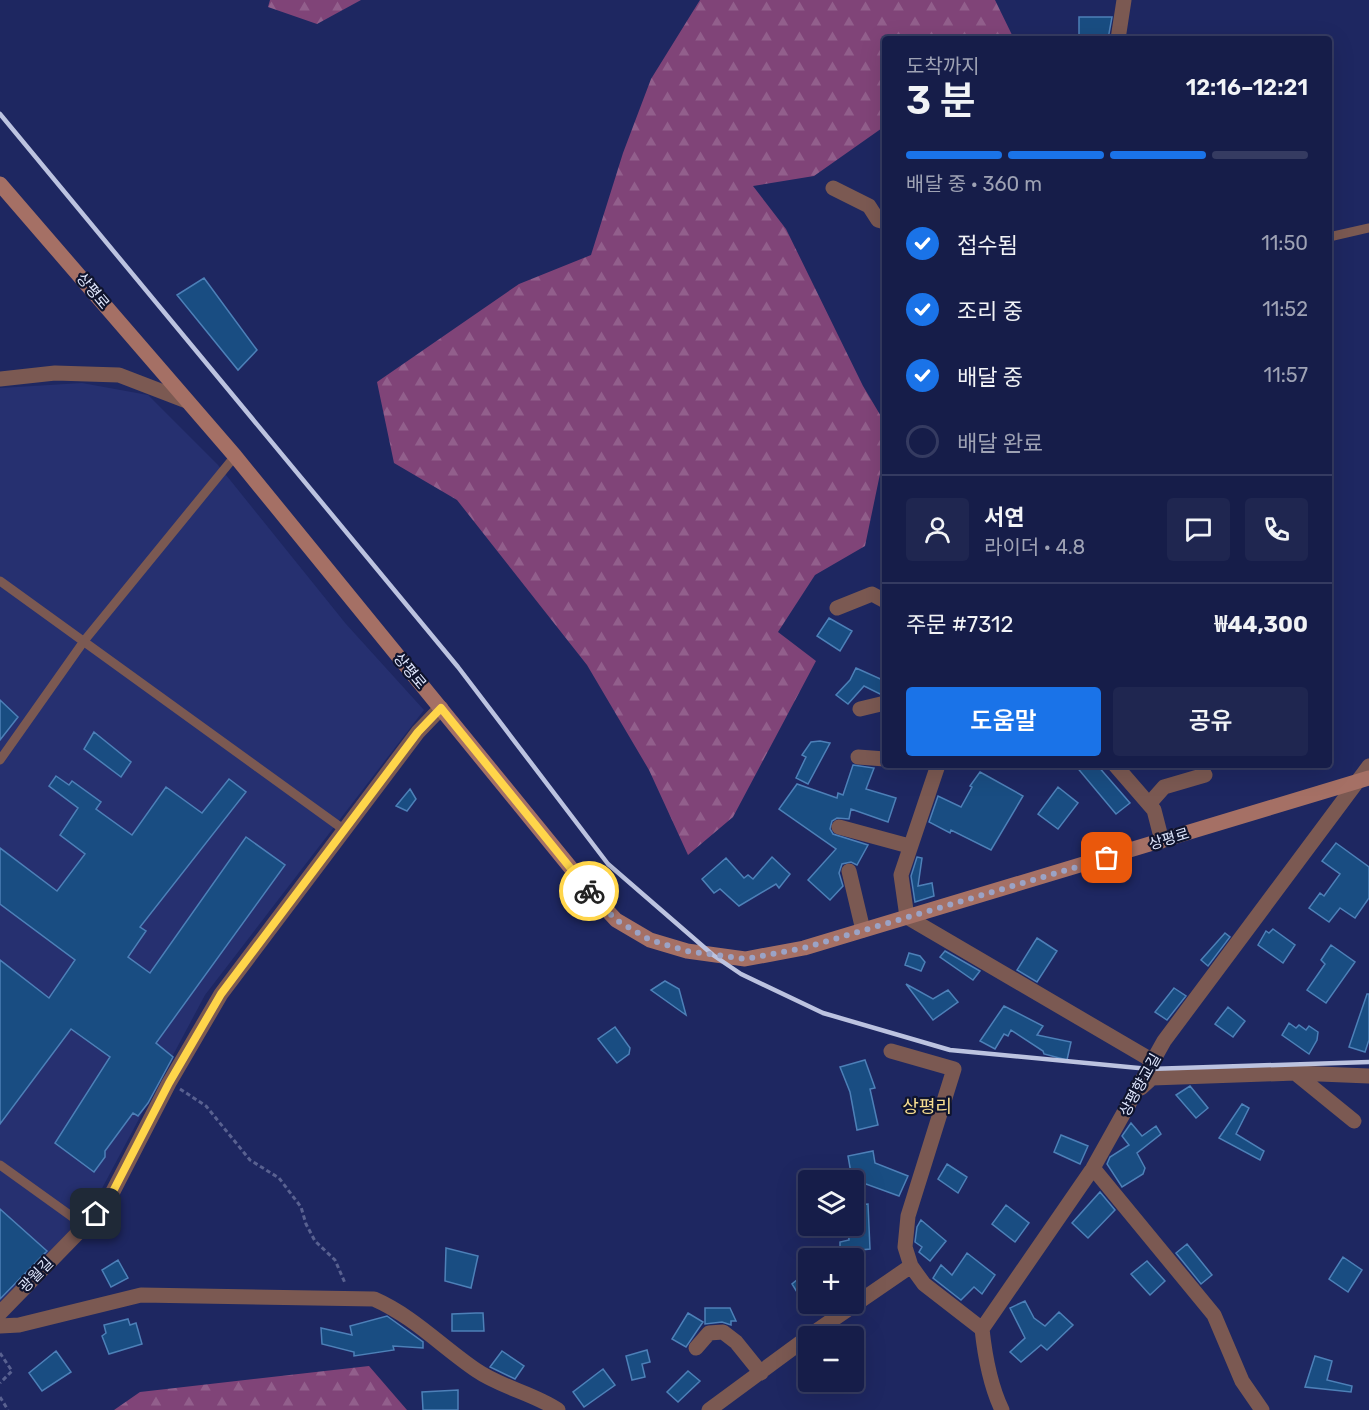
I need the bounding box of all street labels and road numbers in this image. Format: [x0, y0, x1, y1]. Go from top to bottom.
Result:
street label: 상평로 [73, 269, 113, 313]
street label: 상평로 [390, 649, 430, 693]
street label: 상평로 [1147, 824, 1191, 854]
street label: 상평향교길 [1115, 1050, 1165, 1120]
street label: 광월길 [15, 1254, 57, 1296]

